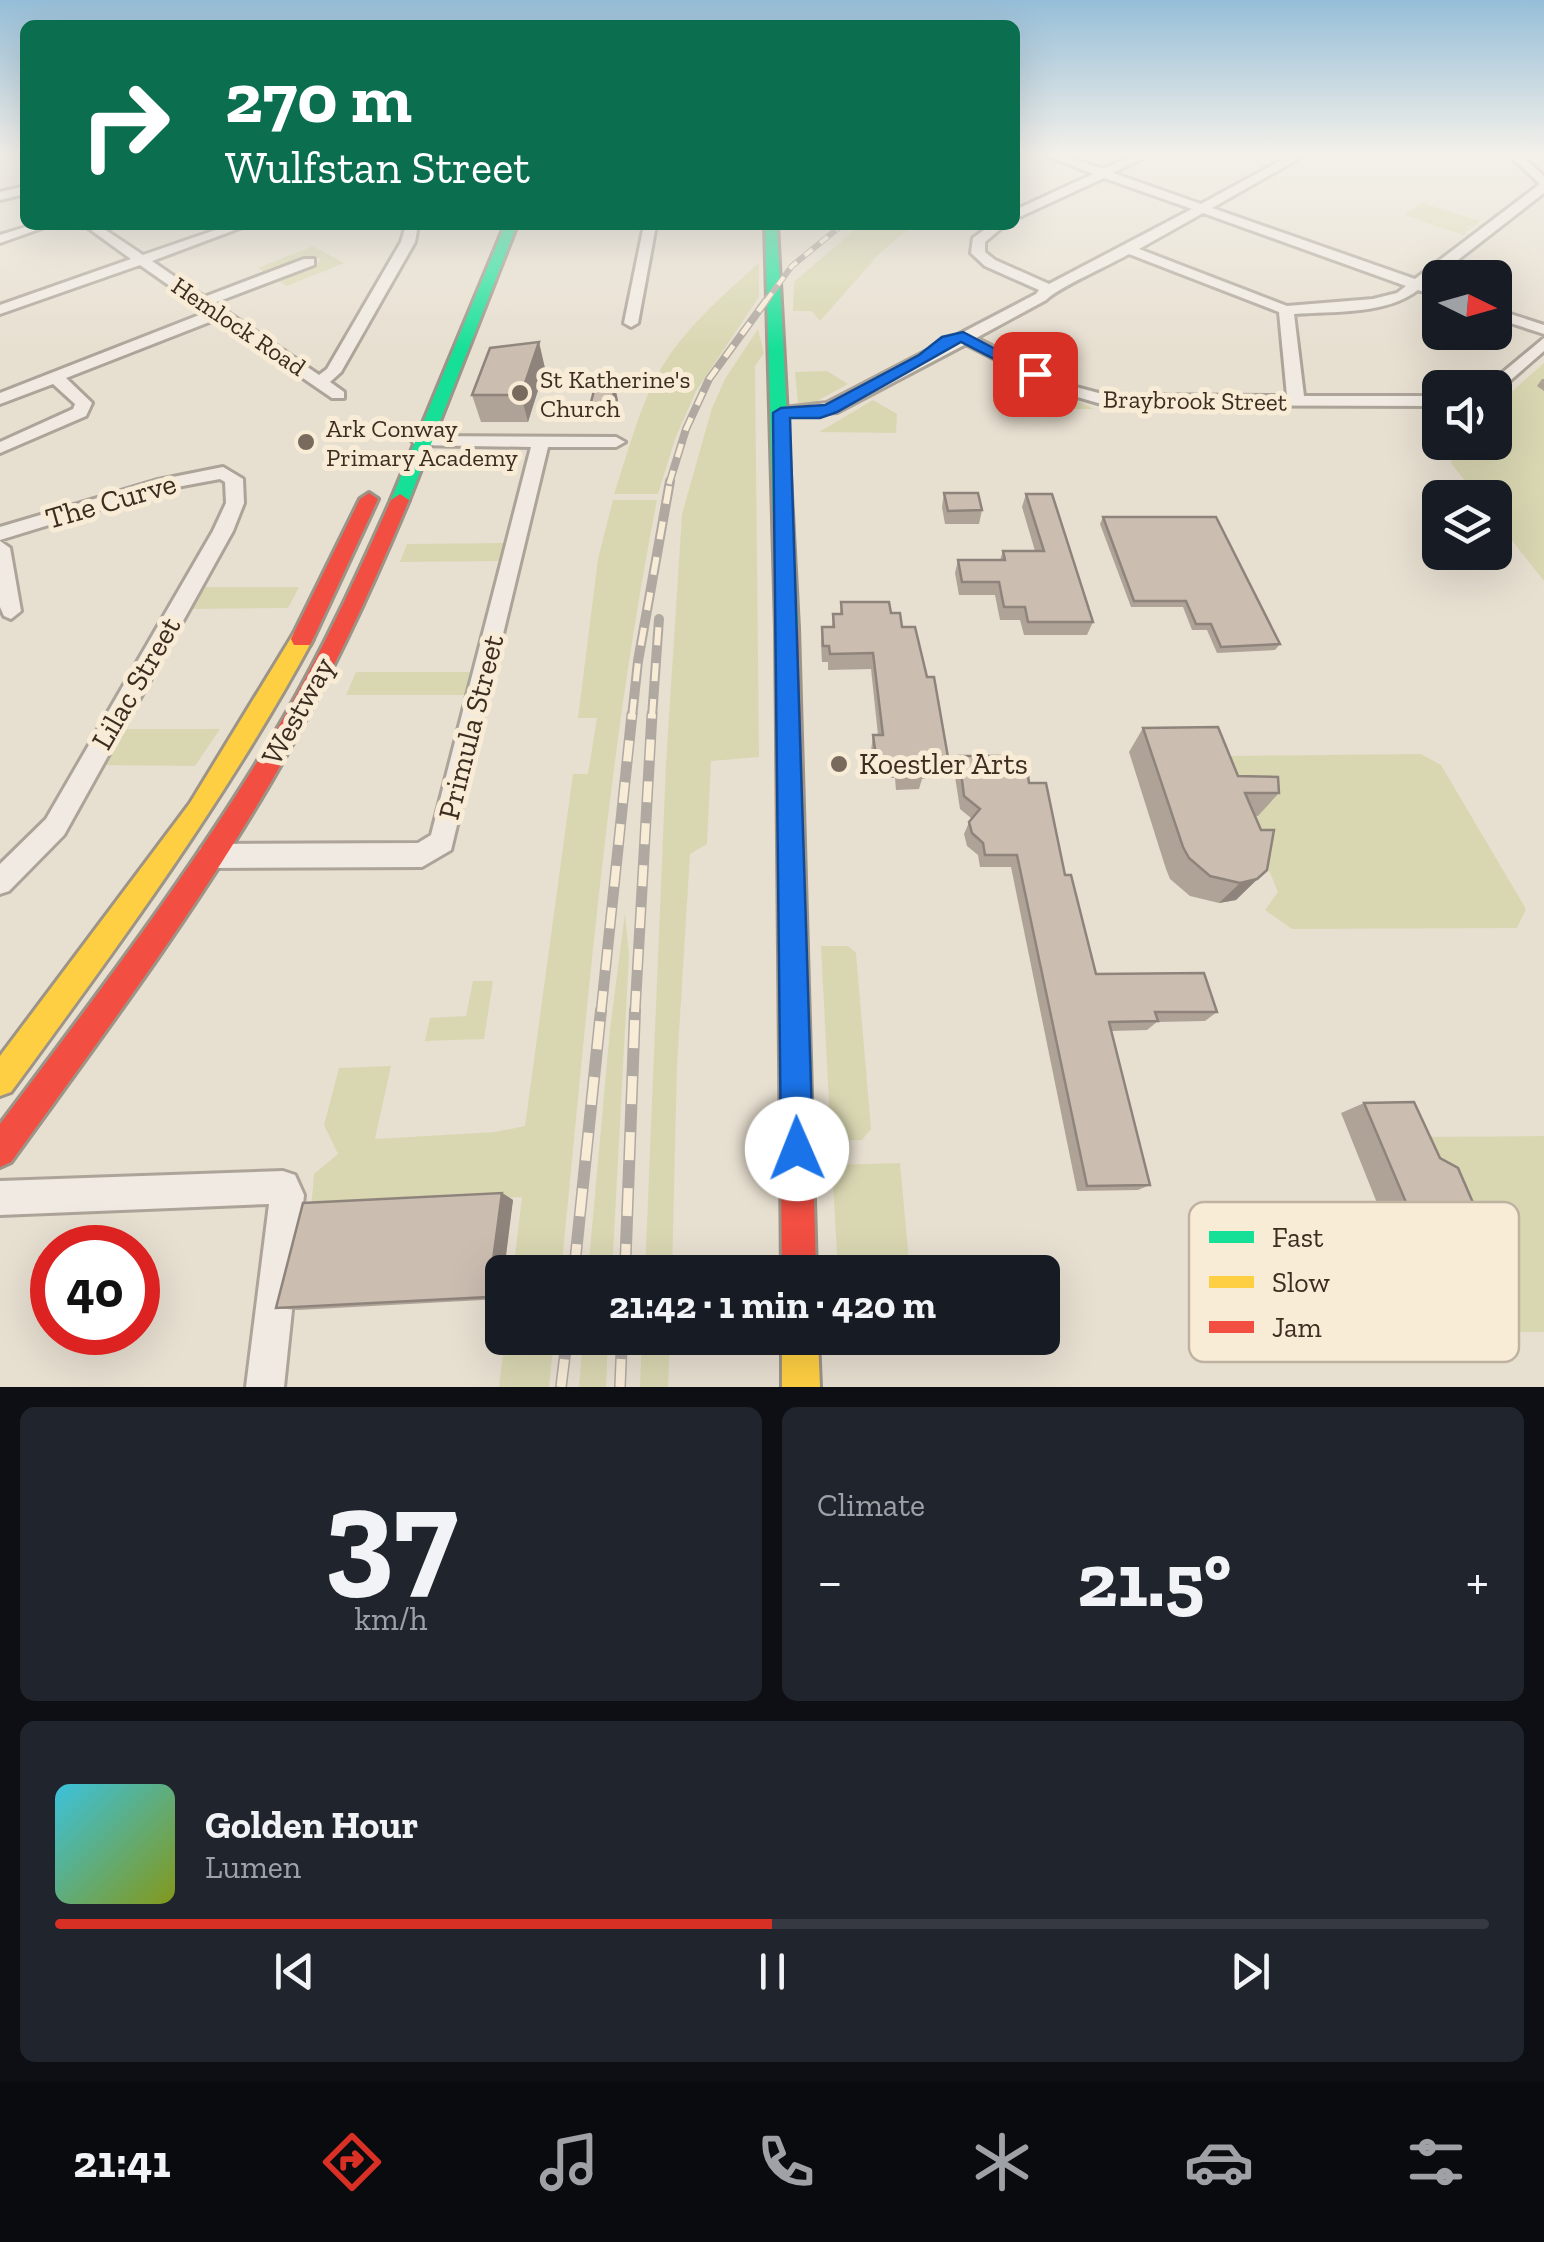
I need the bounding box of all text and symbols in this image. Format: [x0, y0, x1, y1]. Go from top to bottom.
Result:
text: 270 m [225, 56, 412, 140]
icon: right [60, 60, 190, 190]
text: Wulfstan Street [225, 141, 530, 195]
north arrow [1422, 260, 1512, 350]
map controls [1422, 260, 1512, 570]
street label: Hemlock Road [166, 270, 312, 382]
pin [993, 332, 1078, 417]
icon: arrive [1008, 347, 1063, 402]
place label: St Katherine's Church [540, 364, 690, 423]
button: sound [1422, 370, 1512, 460]
marker: St Katherine's Church [509, 382, 531, 404]
street label: Braybrook Street [1103, 383, 1288, 417]
place label: Ark Conway Primary Academy [326, 413, 518, 472]
marker: Ark Conway Primary Academy [295, 431, 317, 453]
street label: The Curve [42, 465, 180, 537]
button: layers [1422, 480, 1512, 570]
street label: Lilac Street [84, 610, 188, 756]
street label: Primula Street [431, 631, 511, 823]
street label: Westway [254, 650, 342, 771]
place label: Koestler Arts [859, 746, 1028, 782]
marker: Koestler Arts [828, 753, 850, 775]
position arrow [745, 1097, 849, 1201]
legend [1189, 1202, 1519, 1362]
text: Fast [1272, 1221, 1324, 1254]
speed limit sign: 40 [30, 1225, 160, 1355]
text: Slow [1272, 1266, 1330, 1299]
text: 21:42 · 1 min · 420 m [609, 1282, 936, 1328]
text: Jam [1272, 1311, 1322, 1344]
text: 37 [324, 1457, 458, 1613]
text: Climate [817, 1486, 925, 1524]
text: 21.5° [1077, 1535, 1231, 1625]
text: − [817, 1548, 843, 1614]
text: + [1466, 1548, 1489, 1614]
text: km/h [354, 1600, 428, 1638]
text: Golden Hour [205, 1802, 418, 1848]
text: Lumen [205, 1848, 301, 1886]
icon: previous [267, 1944, 322, 1999]
icon: pause [745, 1944, 800, 1999]
icon: next [1223, 1944, 1278, 1999]
icon: directions [317, 2127, 387, 2197]
icon: music [534, 2127, 604, 2197]
icon: phone [751, 2127, 821, 2197]
icon: climate [967, 2127, 1037, 2197]
icon: car [1184, 2127, 1254, 2197]
icon: filters [1401, 2127, 1471, 2197]
text: 21:41 [73, 2135, 171, 2189]

